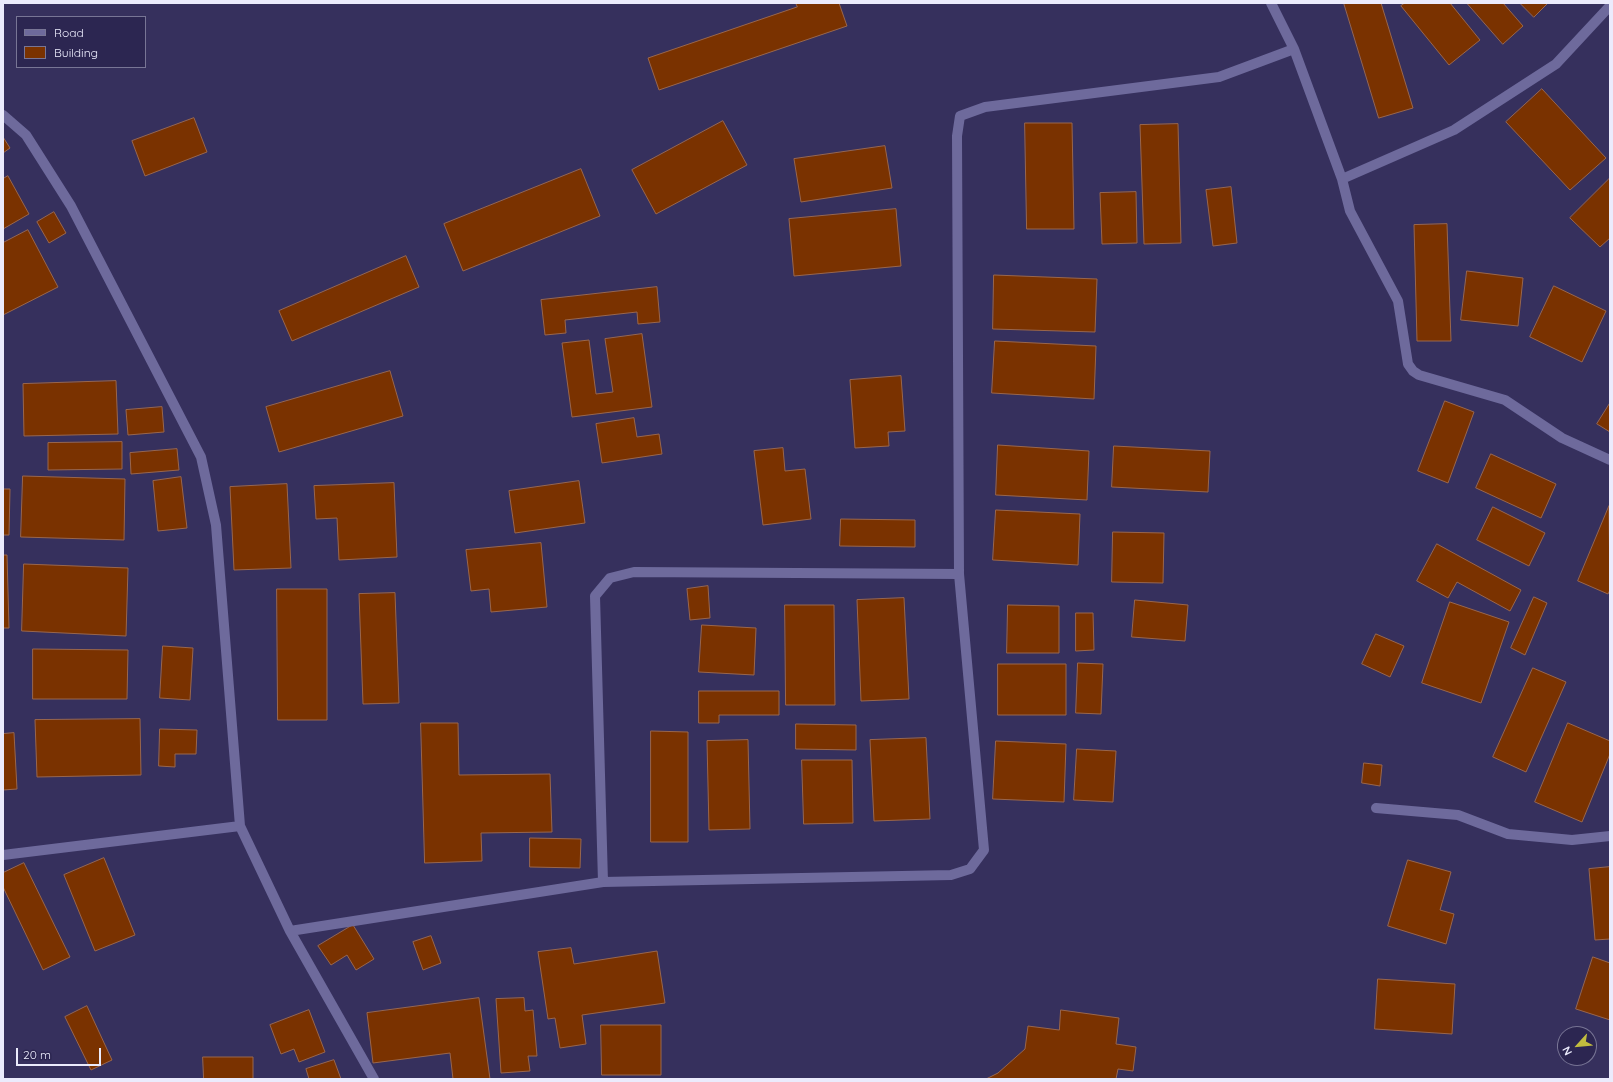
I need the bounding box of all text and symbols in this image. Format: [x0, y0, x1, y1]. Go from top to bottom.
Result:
legend [16, 16, 146, 68]
text: Road [54, 25, 84, 40]
text: Building [54, 45, 98, 60]
north arrow [1557, 1026, 1597, 1066]
scale bar [18, 1040, 103, 1066]
text: N [1559, 1044, 1575, 1058]
text: 20 m [23, 1047, 51, 1062]

